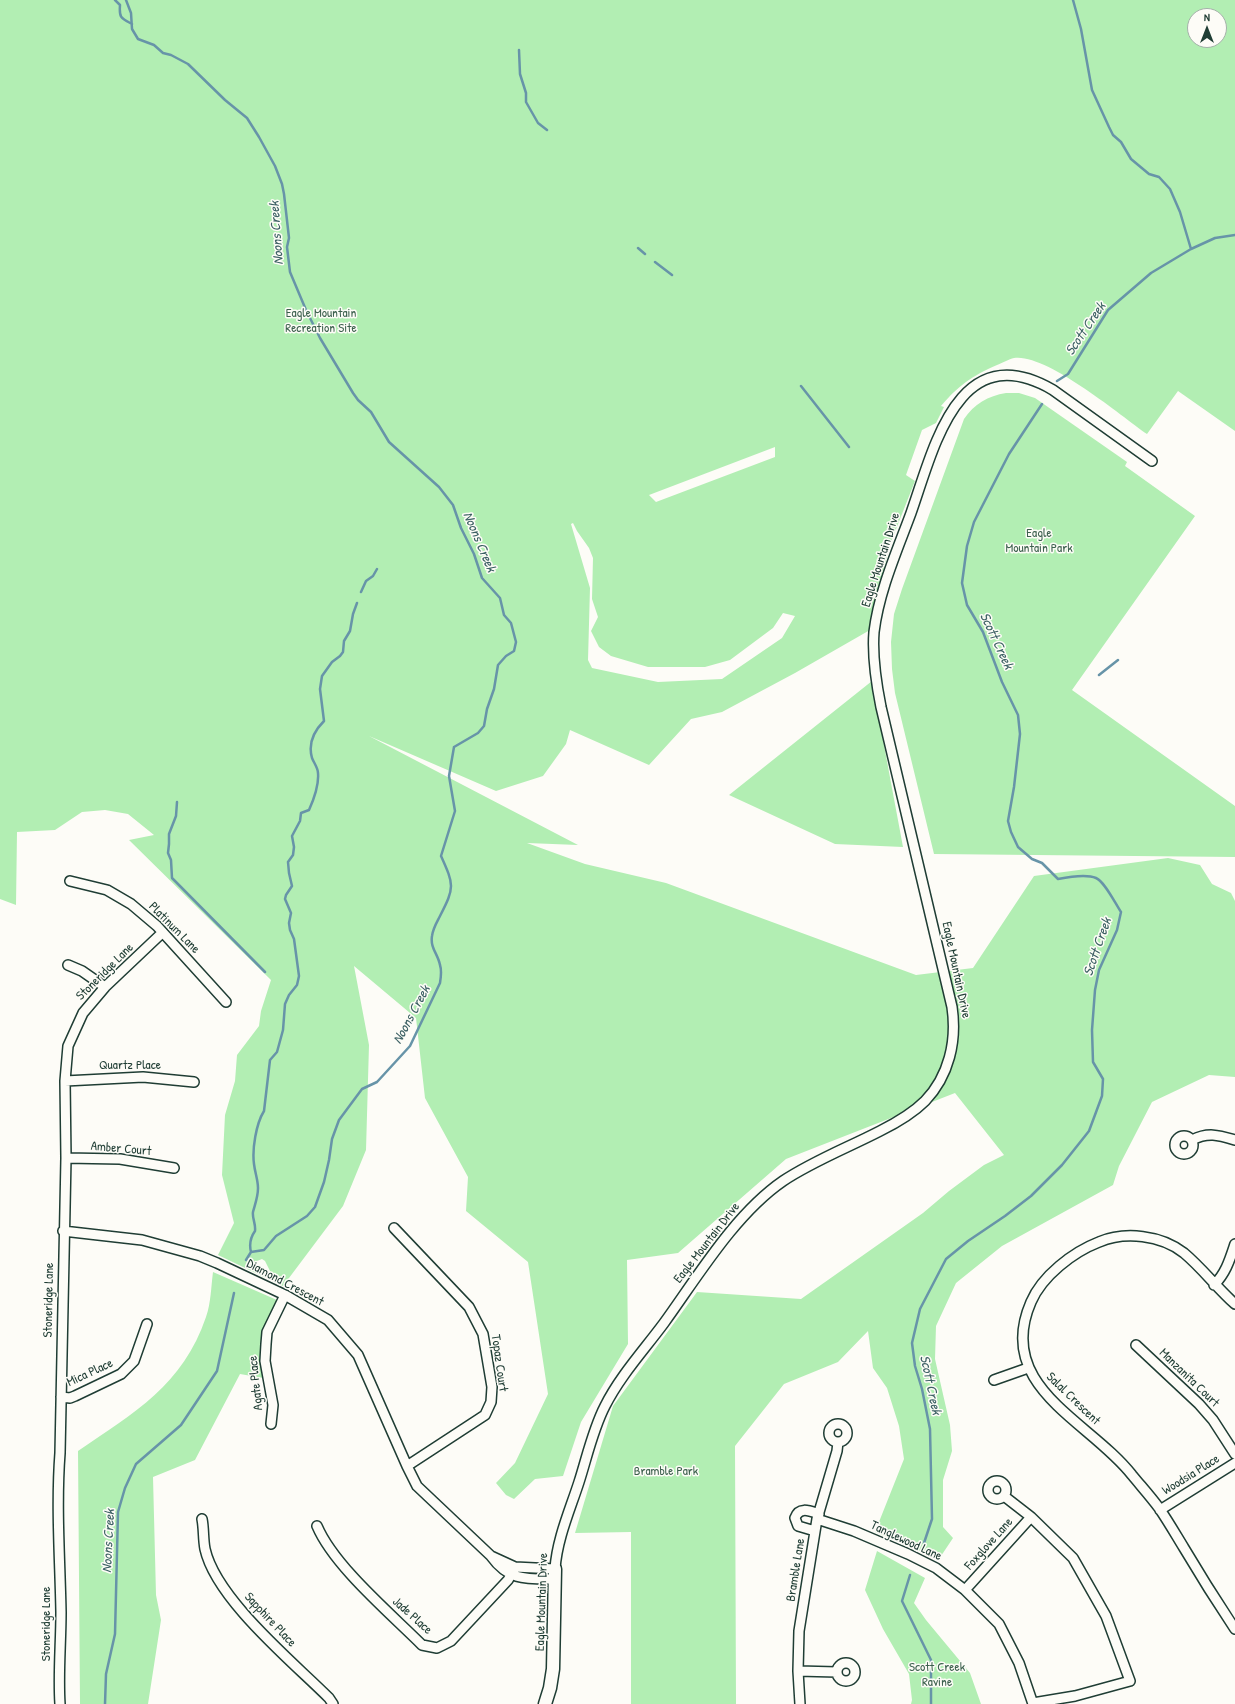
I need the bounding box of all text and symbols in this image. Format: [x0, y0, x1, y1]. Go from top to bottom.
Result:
north arrow [1187, 8, 1227, 48]
text: N [1204, 10, 1210, 24]
water label: Noons Creek [266, 201, 288, 265]
water label: Scott Creek [1062, 299, 1110, 359]
park label: Eagle Mountain Recreation Site [285, 306, 357, 337]
water label: Noons Creek [459, 509, 499, 575]
street label: Eagle Mountain Drive [858, 511, 904, 609]
park label: Eagle Mountain Park [1005, 526, 1073, 557]
water label: Scott Creek [976, 610, 1016, 672]
street label: Platinum Lane [145, 899, 203, 957]
water label: Scott Creek [1080, 916, 1116, 978]
street label: Eagle Mountain Drive [938, 920, 974, 1020]
street label: Stoneridge Lane [73, 940, 137, 1004]
water label: Noons Creek [390, 983, 434, 1047]
street label: Quartz Place [99, 1058, 161, 1074]
street label: Amber Court [90, 1139, 152, 1159]
street label: Eagle Mountain Drive [671, 1200, 743, 1286]
street label: Diamond Crescent [244, 1256, 326, 1310]
street label: Stoneridge Lane [41, 1263, 57, 1337]
street label: Topaz Court [487, 1333, 511, 1393]
street label: Manzanita Court [1156, 1345, 1222, 1411]
water label: Scott Creek [916, 1354, 944, 1416]
street label: Agate Place [245, 1355, 267, 1411]
street label: Mica Place [65, 1356, 115, 1390]
street label: Salal Crescent [1043, 1369, 1103, 1429]
street label: Woodsia Place [1159, 1451, 1223, 1499]
park label: Bramble Park [634, 1464, 698, 1480]
water label: Noons Creek [99, 1509, 119, 1573]
street label: Foxglove Lane [962, 1515, 1016, 1573]
street label: Tanglewood Lane [868, 1518, 944, 1564]
street label: Bramble Lane [783, 1537, 809, 1603]
street label: Eagle Mountain Drive [532, 1553, 552, 1651]
street label: Stoneridge Lane [39, 1587, 55, 1661]
street label: Sapphire Place [241, 1590, 299, 1650]
street label: Jade Place [389, 1594, 435, 1638]
park label: Scott Creek Ravine [909, 1660, 965, 1691]

